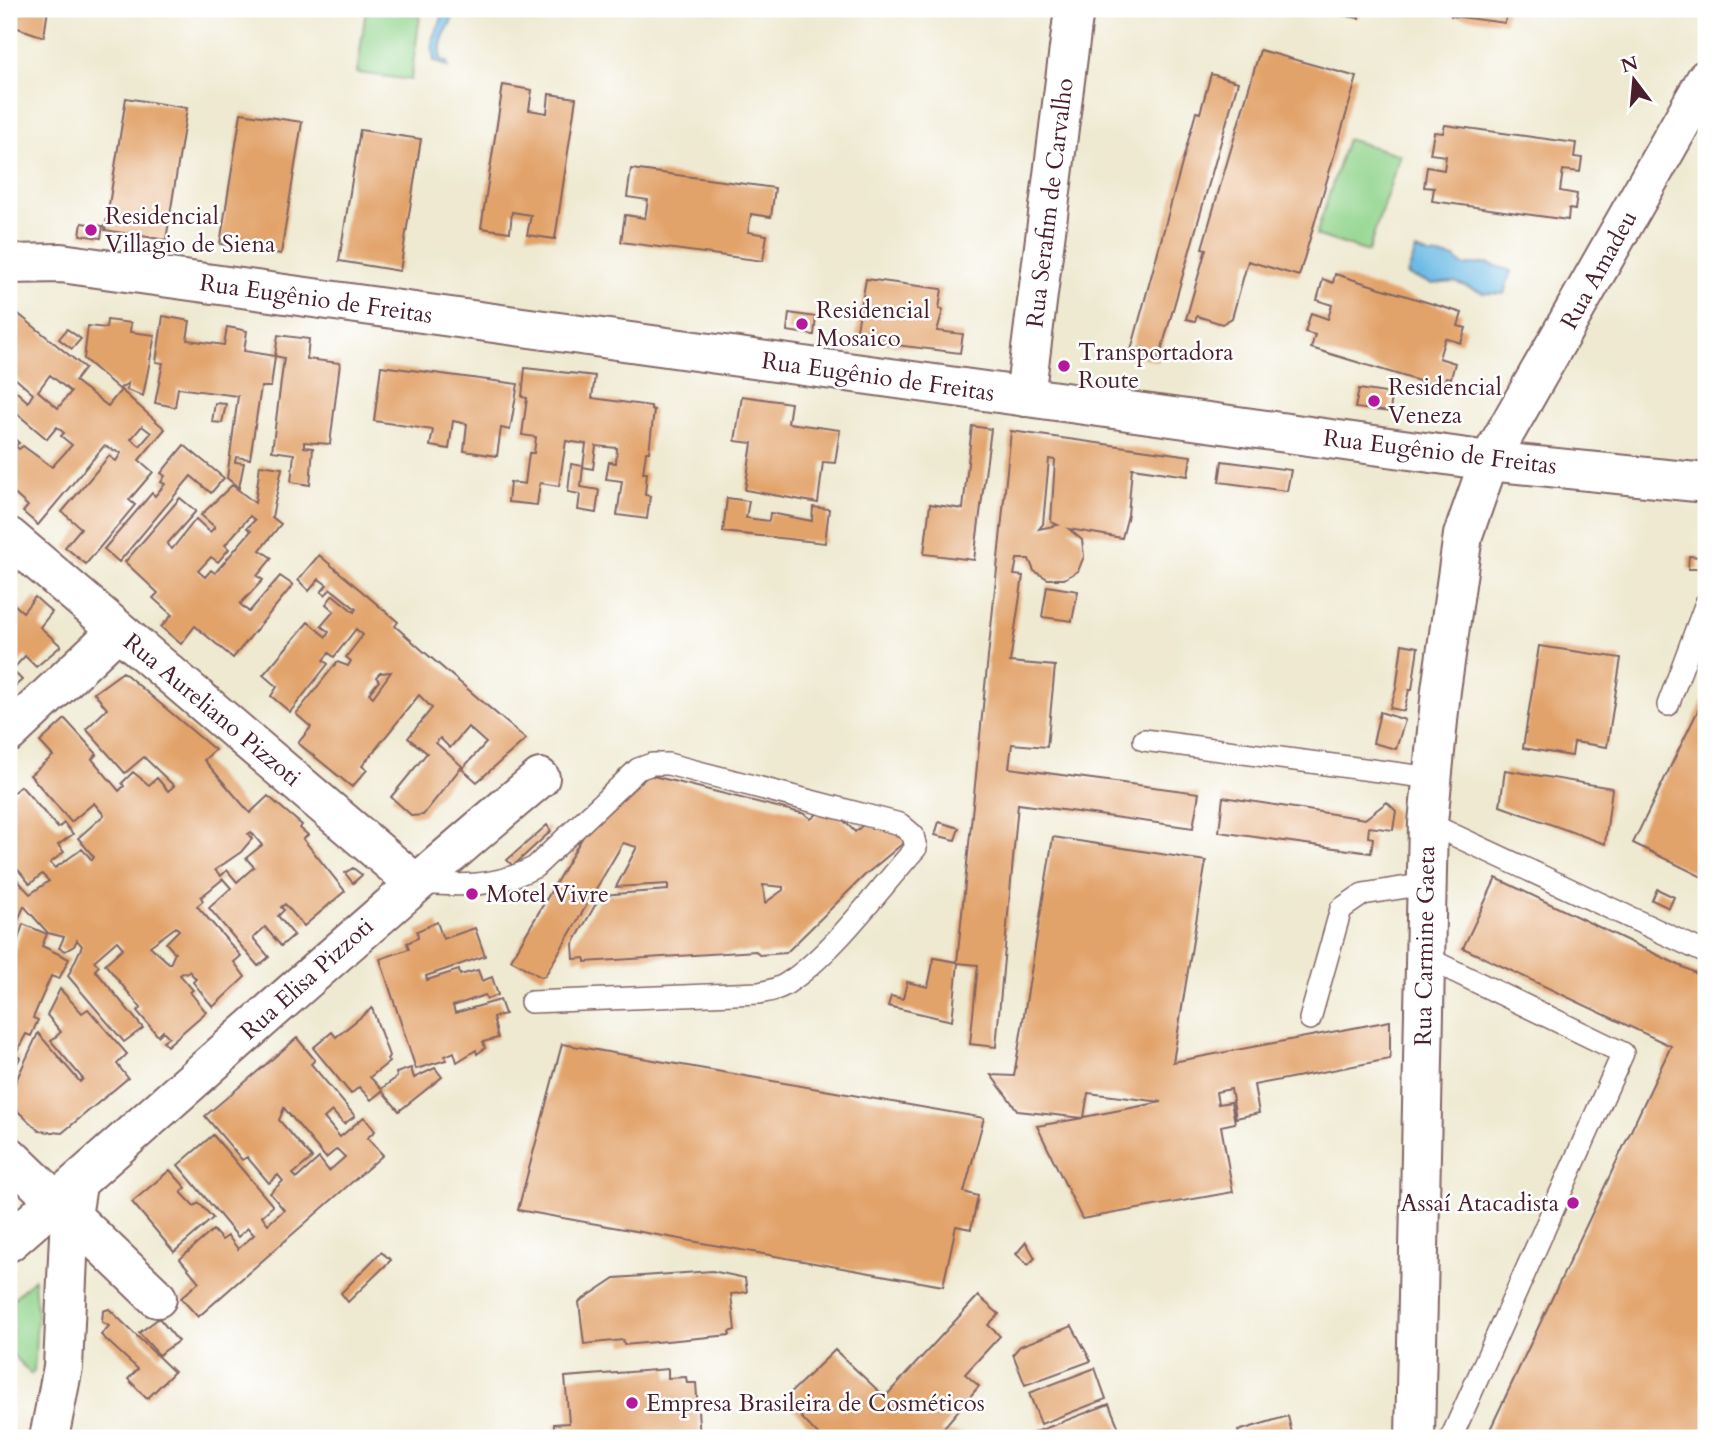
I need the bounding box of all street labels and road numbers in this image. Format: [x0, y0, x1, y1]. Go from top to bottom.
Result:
street label: Rua Serafim de Carvalho [1018, 76, 1082, 330]
street label: Rua Amadeu [1553, 205, 1645, 335]
street label: Rua Eugênio de Freitas [197, 266, 435, 332]
street label: Rua Eugênio de Freitas [759, 344, 997, 410]
street label: Rua Eugênio de Freitas [1321, 421, 1559, 483]
street label: Rua Aureliano Pizzoti [116, 626, 308, 794]
street label: Rua Carmine Gaeta [1407, 845, 1443, 1046]
street label: Rua Elisa Pizzoti [233, 910, 381, 1048]

